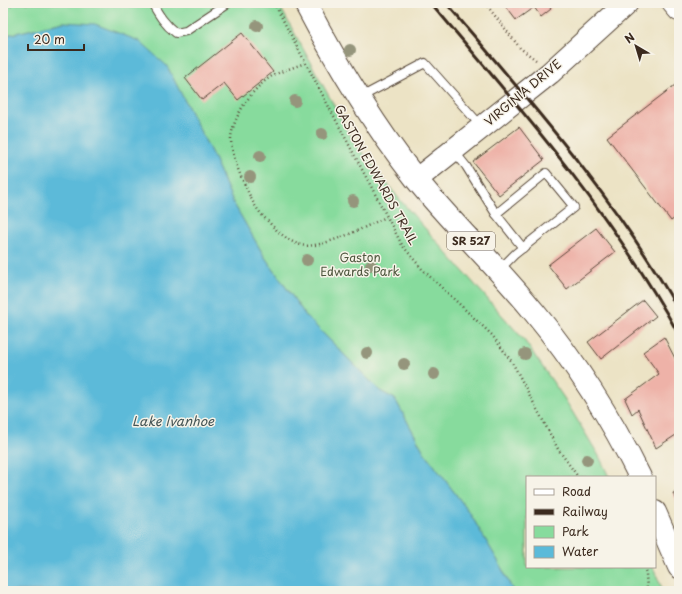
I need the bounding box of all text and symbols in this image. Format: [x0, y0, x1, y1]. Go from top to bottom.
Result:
scale bar [28, 26, 84, 52]
north arrow [616, 26, 656, 66]
text: N [621, 28, 638, 47]
text: 20 m [34, 30, 65, 48]
street label: VIRGINIA DRIVE [480, 55, 565, 130]
street label: GASTON EDWARDS TRAIL [331, 101, 423, 248]
road number: SR 527 [447, 232, 495, 250]
park label: Gaston Edwards Park [320, 248, 400, 280]
water label: Lake Ivanhoe [132, 411, 215, 430]
legend [526, 476, 656, 568]
text: Road [562, 482, 591, 500]
text: Railway [562, 502, 608, 520]
text: Park [562, 522, 589, 540]
text: Water [562, 542, 599, 560]

